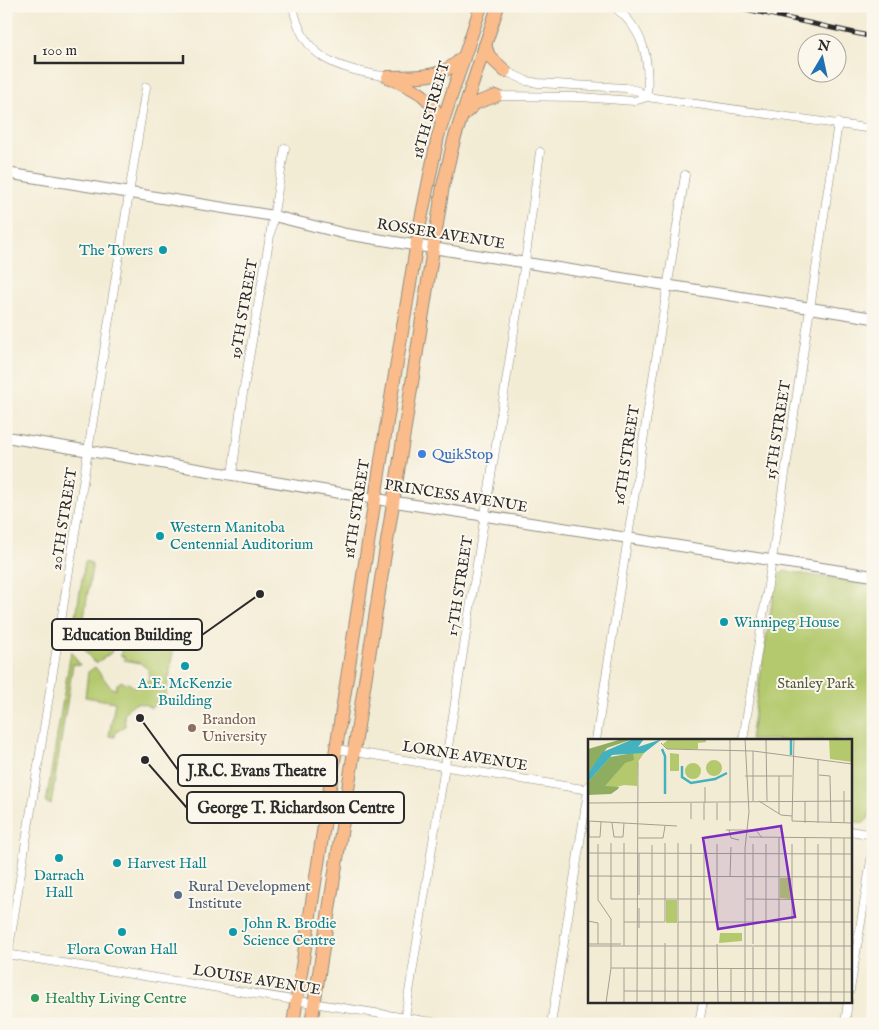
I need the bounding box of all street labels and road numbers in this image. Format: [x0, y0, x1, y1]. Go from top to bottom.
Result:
street label: 18TH STREET [408, 59, 454, 161]
street label: ROSSER AVENUE [375, 214, 507, 254]
street label: 19TH STREET [226, 258, 262, 360]
street label: 15TH STREET [761, 379, 795, 481]
street label: 16TH STREET [610, 404, 644, 506]
street label: 18TH STREET [340, 458, 374, 560]
street label: 20TH STREET [47, 467, 81, 571]
street label: PRINCESS AVENUE [383, 475, 529, 517]
street label: 17TH STREET [443, 534, 477, 638]
street label: LORNE AVENUE [401, 737, 529, 775]
street label: LOUISE AVENUE [192, 961, 322, 999]

